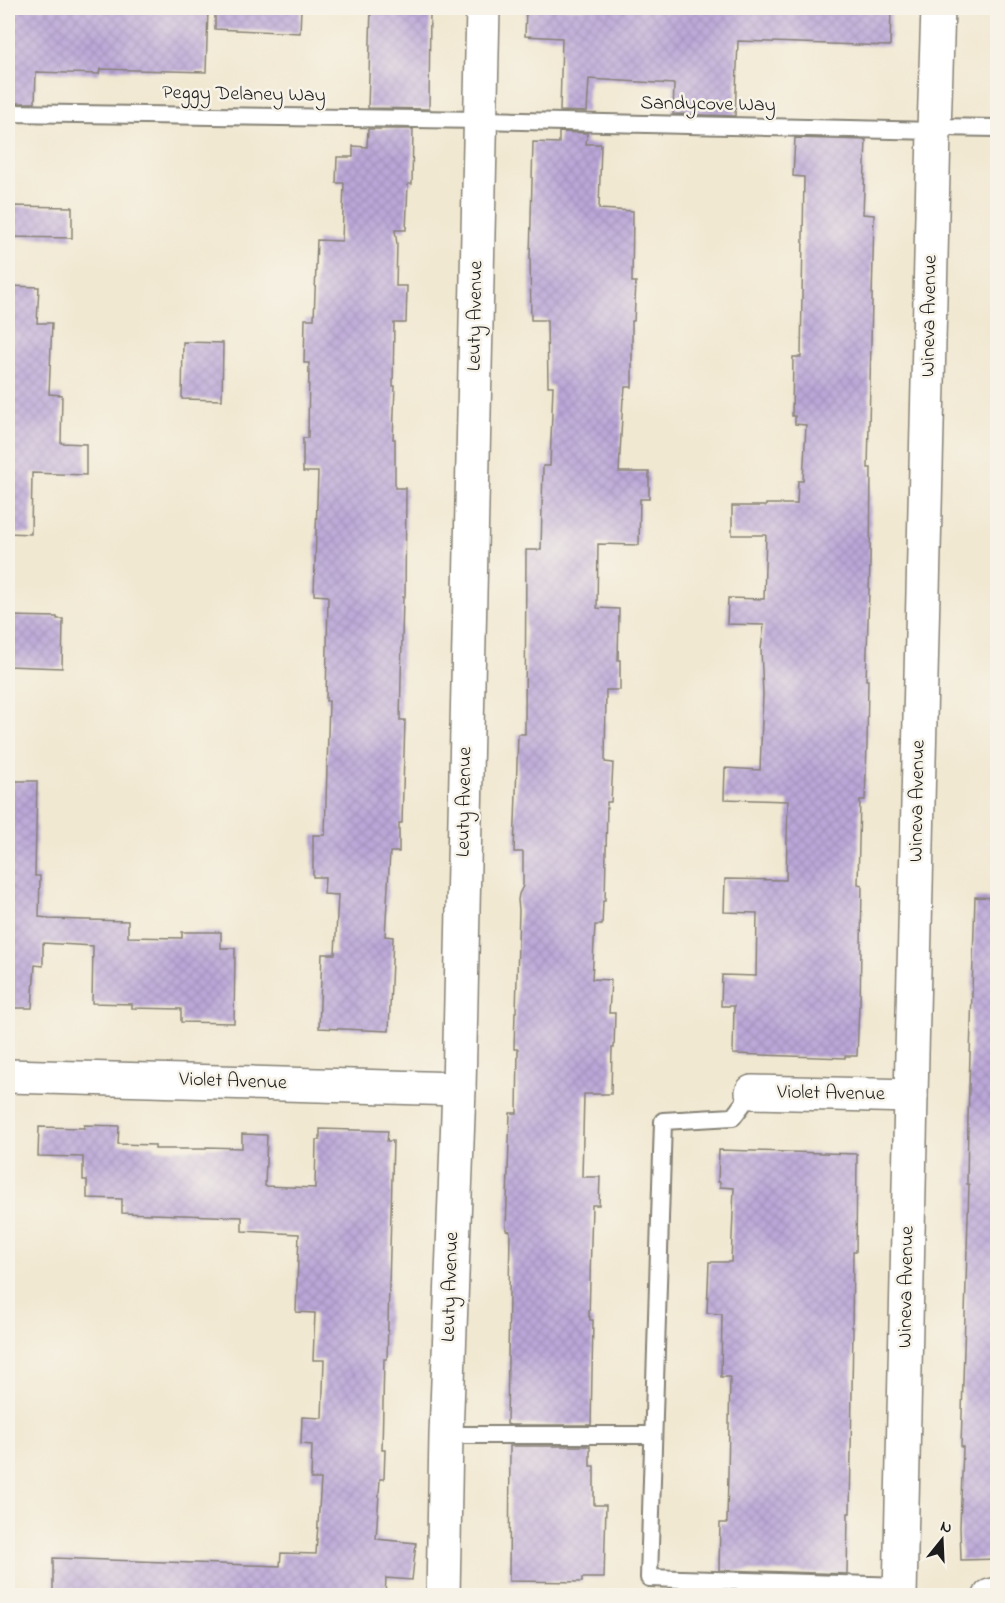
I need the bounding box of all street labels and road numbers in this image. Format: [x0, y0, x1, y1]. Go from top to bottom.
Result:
street label: Peggy Delaney Way [162, 79, 326, 112]
street label: Sandycove Way [640, 89, 776, 121]
street label: Wineva Avenue [914, 255, 946, 377]
street label: Leuty Avenue [461, 261, 491, 371]
street label: Wineva Avenue [902, 740, 934, 862]
street label: Leuty Avenue [450, 747, 480, 857]
street label: Violet Avenue [178, 1066, 287, 1098]
street label: Violet Avenue [776, 1079, 885, 1109]
street label: Wineva Avenue [891, 1226, 923, 1348]
street label: Leuty Avenue [435, 1231, 467, 1343]

